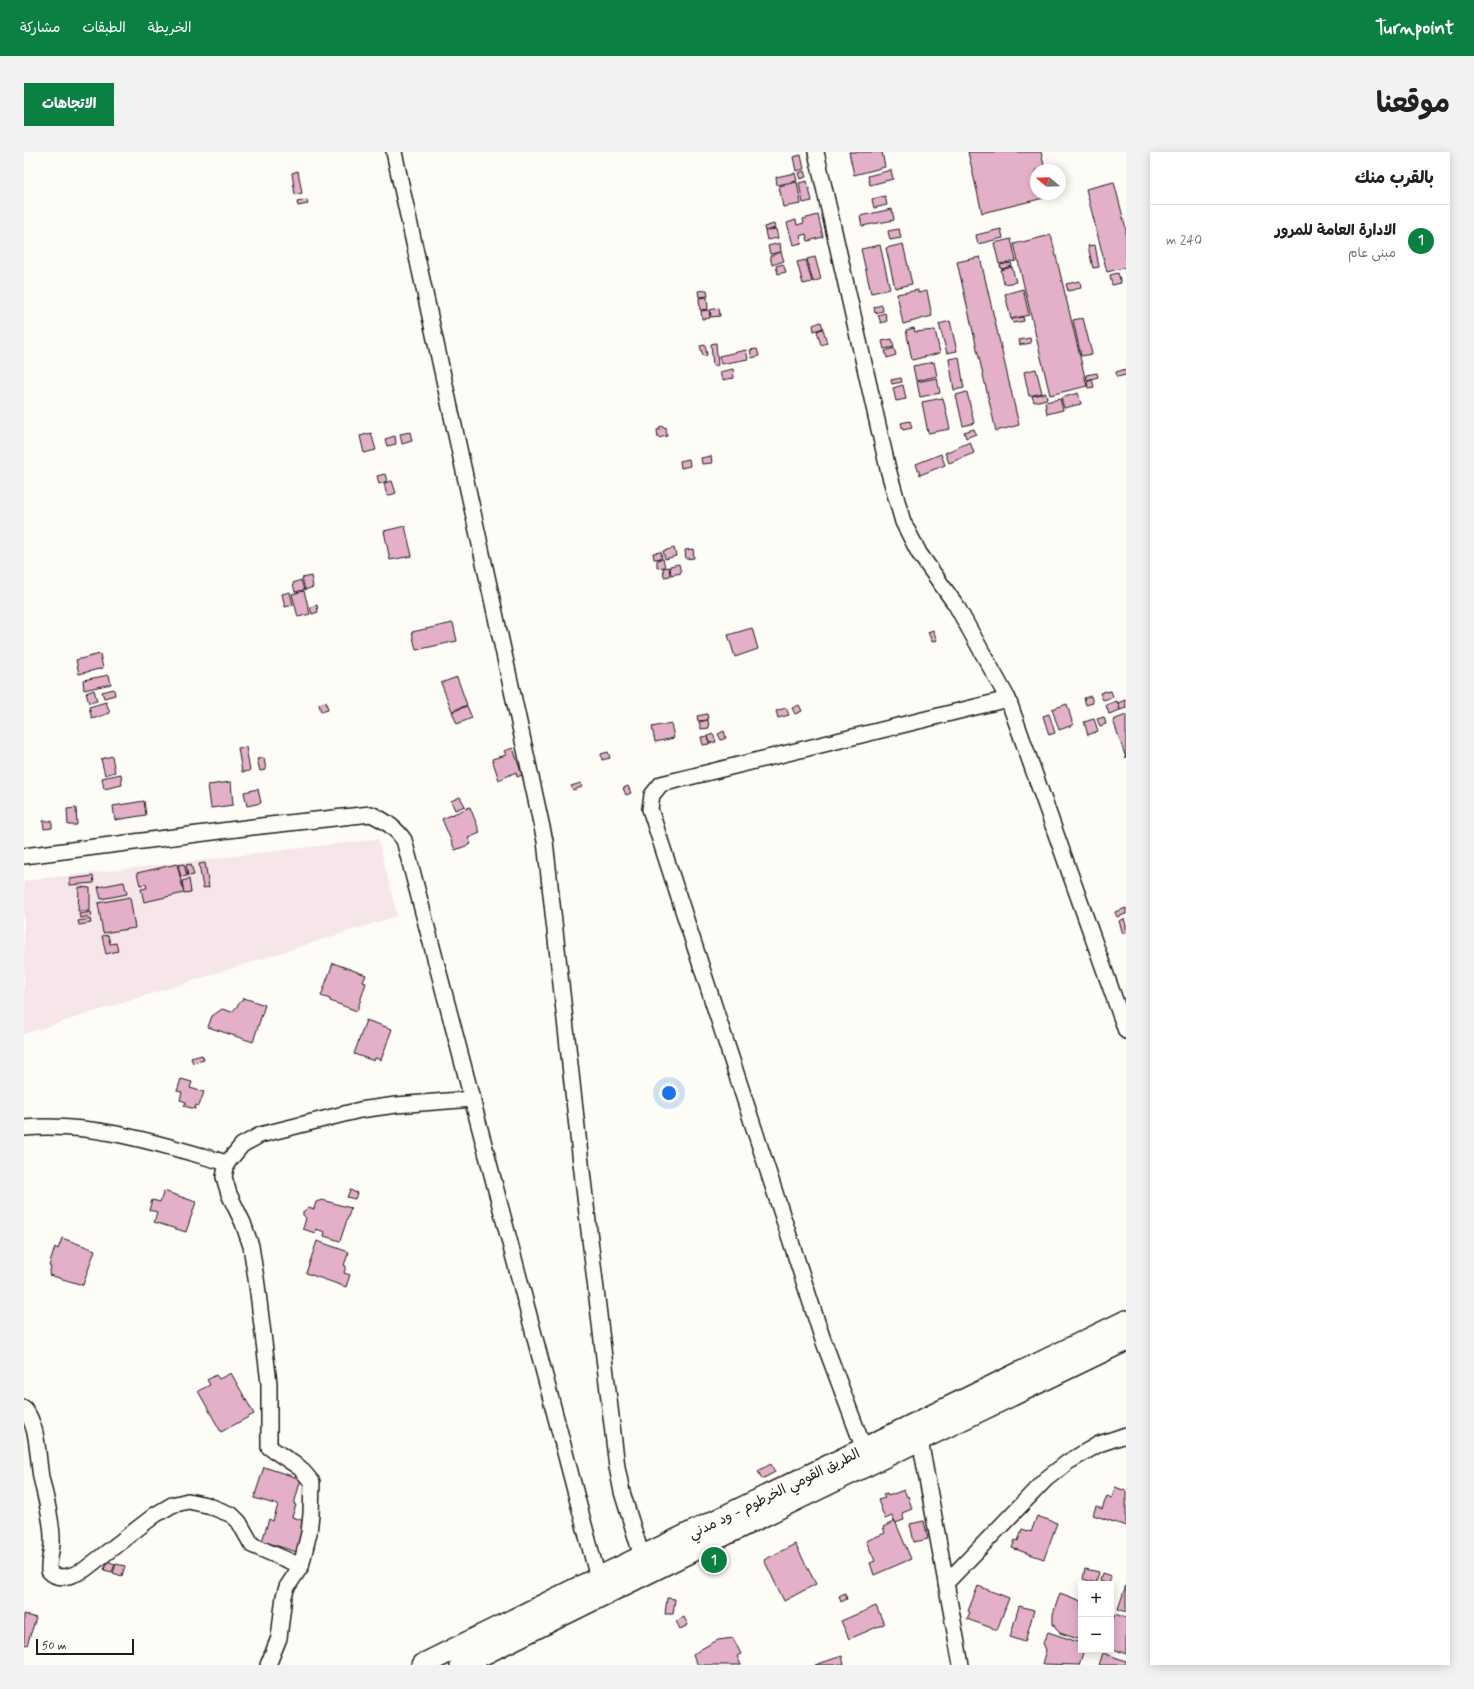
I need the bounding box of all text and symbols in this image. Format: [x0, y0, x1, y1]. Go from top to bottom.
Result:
text: Turnpoint [1375, 16, 1454, 41]
text: مشاركة [20, 19, 60, 37]
text: الطبقات [82, 19, 126, 37]
text: الخريطة [148, 19, 191, 37]
button: الاتجاهات [24, 83, 114, 126]
text: موقعنا [1376, 86, 1450, 123]
north arrow [1030, 164, 1066, 200]
text: بالقرب منك [1355, 167, 1434, 189]
text: الادارة العامة للمرور [1275, 221, 1396, 241]
text: 240 m [1166, 232, 1202, 249]
text: 1 [1418, 232, 1424, 249]
text: مبنى عام [1348, 245, 1396, 262]
your location [659, 1083, 679, 1103]
street label: الطريق القومي الخرطوم - ود مدني [686, 1444, 864, 1546]
pin: 1 [701, 1545, 727, 1575]
map controls [1078, 1581, 1114, 1653]
button: + [1078, 1581, 1114, 1617]
button: − [1078, 1617, 1114, 1653]
scale bar [36, 1637, 134, 1656]
text: 50 m [42, 1639, 67, 1653]

